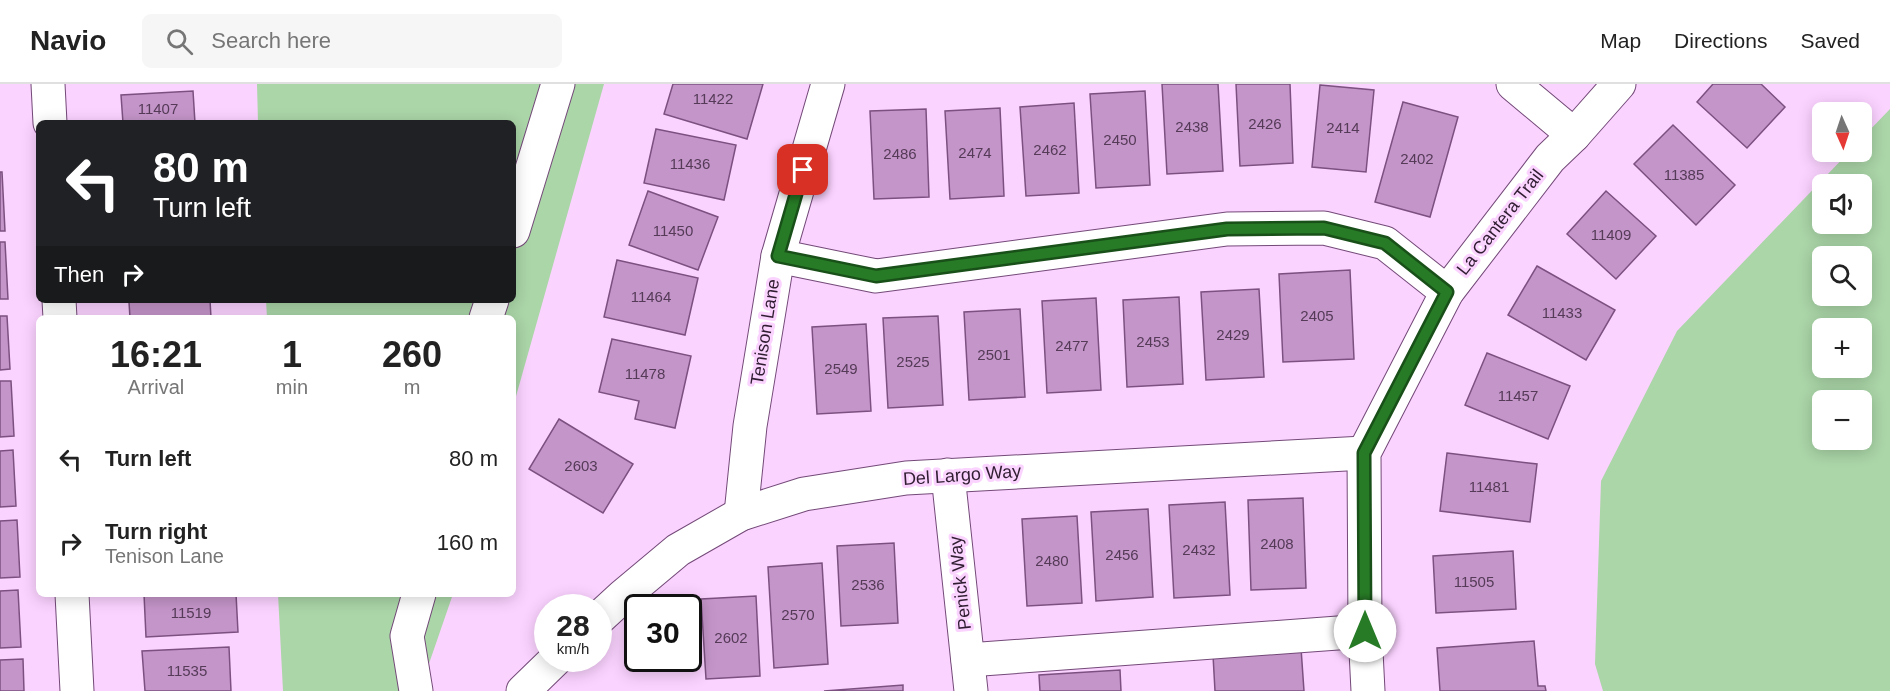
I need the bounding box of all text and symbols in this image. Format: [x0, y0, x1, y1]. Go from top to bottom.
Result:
search box [142, 14, 562, 68]
text: Navio [30, 25, 106, 56]
icon: search [163, 25, 196, 58]
text: Search here [211, 28, 331, 53]
text: Map [1600, 29, 1641, 52]
text: Directions [1674, 29, 1767, 52]
text: Saved [1800, 29, 1860, 52]
house number: 11422 [693, 90, 733, 107]
house number: 11407 [138, 100, 178, 117]
north arrow [1812, 102, 1872, 162]
map controls [1812, 102, 1872, 450]
house number: 2426 [1248, 115, 1282, 132]
house number: 2438 [1175, 118, 1209, 135]
house number: 2414 [1326, 119, 1360, 136]
house number: 2450 [1103, 131, 1137, 148]
house number: 2462 [1033, 141, 1067, 158]
icon: left [54, 144, 132, 222]
text: 80 m [153, 144, 249, 191]
pin [777, 144, 828, 195]
house number: 2474 [958, 144, 992, 161]
house number: 2486 [883, 145, 917, 162]
house number: 2402 [1400, 150, 1434, 167]
icon: arrive [786, 153, 819, 186]
house number: 11436 [670, 155, 710, 172]
street label: La Cantera Trail [1453, 165, 1547, 279]
house number: 11385 [1664, 166, 1704, 183]
button: sound [1812, 174, 1872, 234]
text: Turn left [153, 193, 251, 223]
house number: 11450 [653, 222, 693, 239]
house number: 11409 [1591, 226, 1631, 243]
button: search [1812, 246, 1872, 306]
icon: right [116, 258, 149, 291]
text: Then [54, 262, 104, 287]
street label: Tenison Lane [747, 278, 783, 386]
house number: 11464 [631, 288, 671, 305]
house number: 11433 [1542, 304, 1582, 321]
house number: 2405 [1300, 307, 1334, 324]
button: + [1812, 318, 1872, 378]
house number: 2429 [1216, 326, 1250, 343]
house number: 2453 [1136, 333, 1170, 350]
text: 16:21 [110, 334, 202, 375]
text: 1 [282, 334, 302, 375]
text: 260 [382, 334, 442, 375]
house number: 2477 [1055, 337, 1089, 354]
house number: 2501 [977, 346, 1011, 363]
house number: 2525 [896, 353, 930, 370]
house number: 2549 [824, 360, 858, 377]
house number: 11478 [625, 365, 665, 382]
text: Arrival [128, 376, 184, 398]
text: min [276, 376, 308, 398]
text: m [404, 376, 420, 398]
house number: 11457 [1498, 387, 1538, 404]
button: − [1812, 390, 1872, 450]
icon: left [54, 443, 87, 476]
text: Turn left [105, 446, 191, 471]
text: 80 m [449, 446, 498, 471]
house number: 2603 [564, 457, 598, 474]
street label: Del Largo Way [902, 461, 1022, 489]
house number: 11481 [1469, 478, 1509, 495]
text: Turn right [105, 519, 207, 544]
icon: right [54, 527, 87, 560]
text: 160 m [437, 530, 498, 555]
street label: Penick Way [945, 535, 975, 631]
house number: 2408 [1260, 535, 1294, 552]
house number: 2432 [1182, 541, 1216, 558]
text: Tenison Lane [105, 545, 224, 567]
house number: 2456 [1105, 546, 1139, 563]
house number: 2480 [1035, 552, 1069, 569]
house number: 11505 [1454, 573, 1494, 590]
house number: 2536 [851, 576, 885, 593]
speed limit sign: 30 [624, 594, 702, 672]
position arrow [1333, 599, 1397, 663]
house number: 11519 [171, 604, 211, 621]
house number: 2570 [781, 606, 815, 623]
text: 28 [556, 609, 590, 642]
house number: 2602 [714, 629, 748, 646]
text: km/h [557, 640, 589, 657]
house number: 11535 [167, 662, 207, 679]

